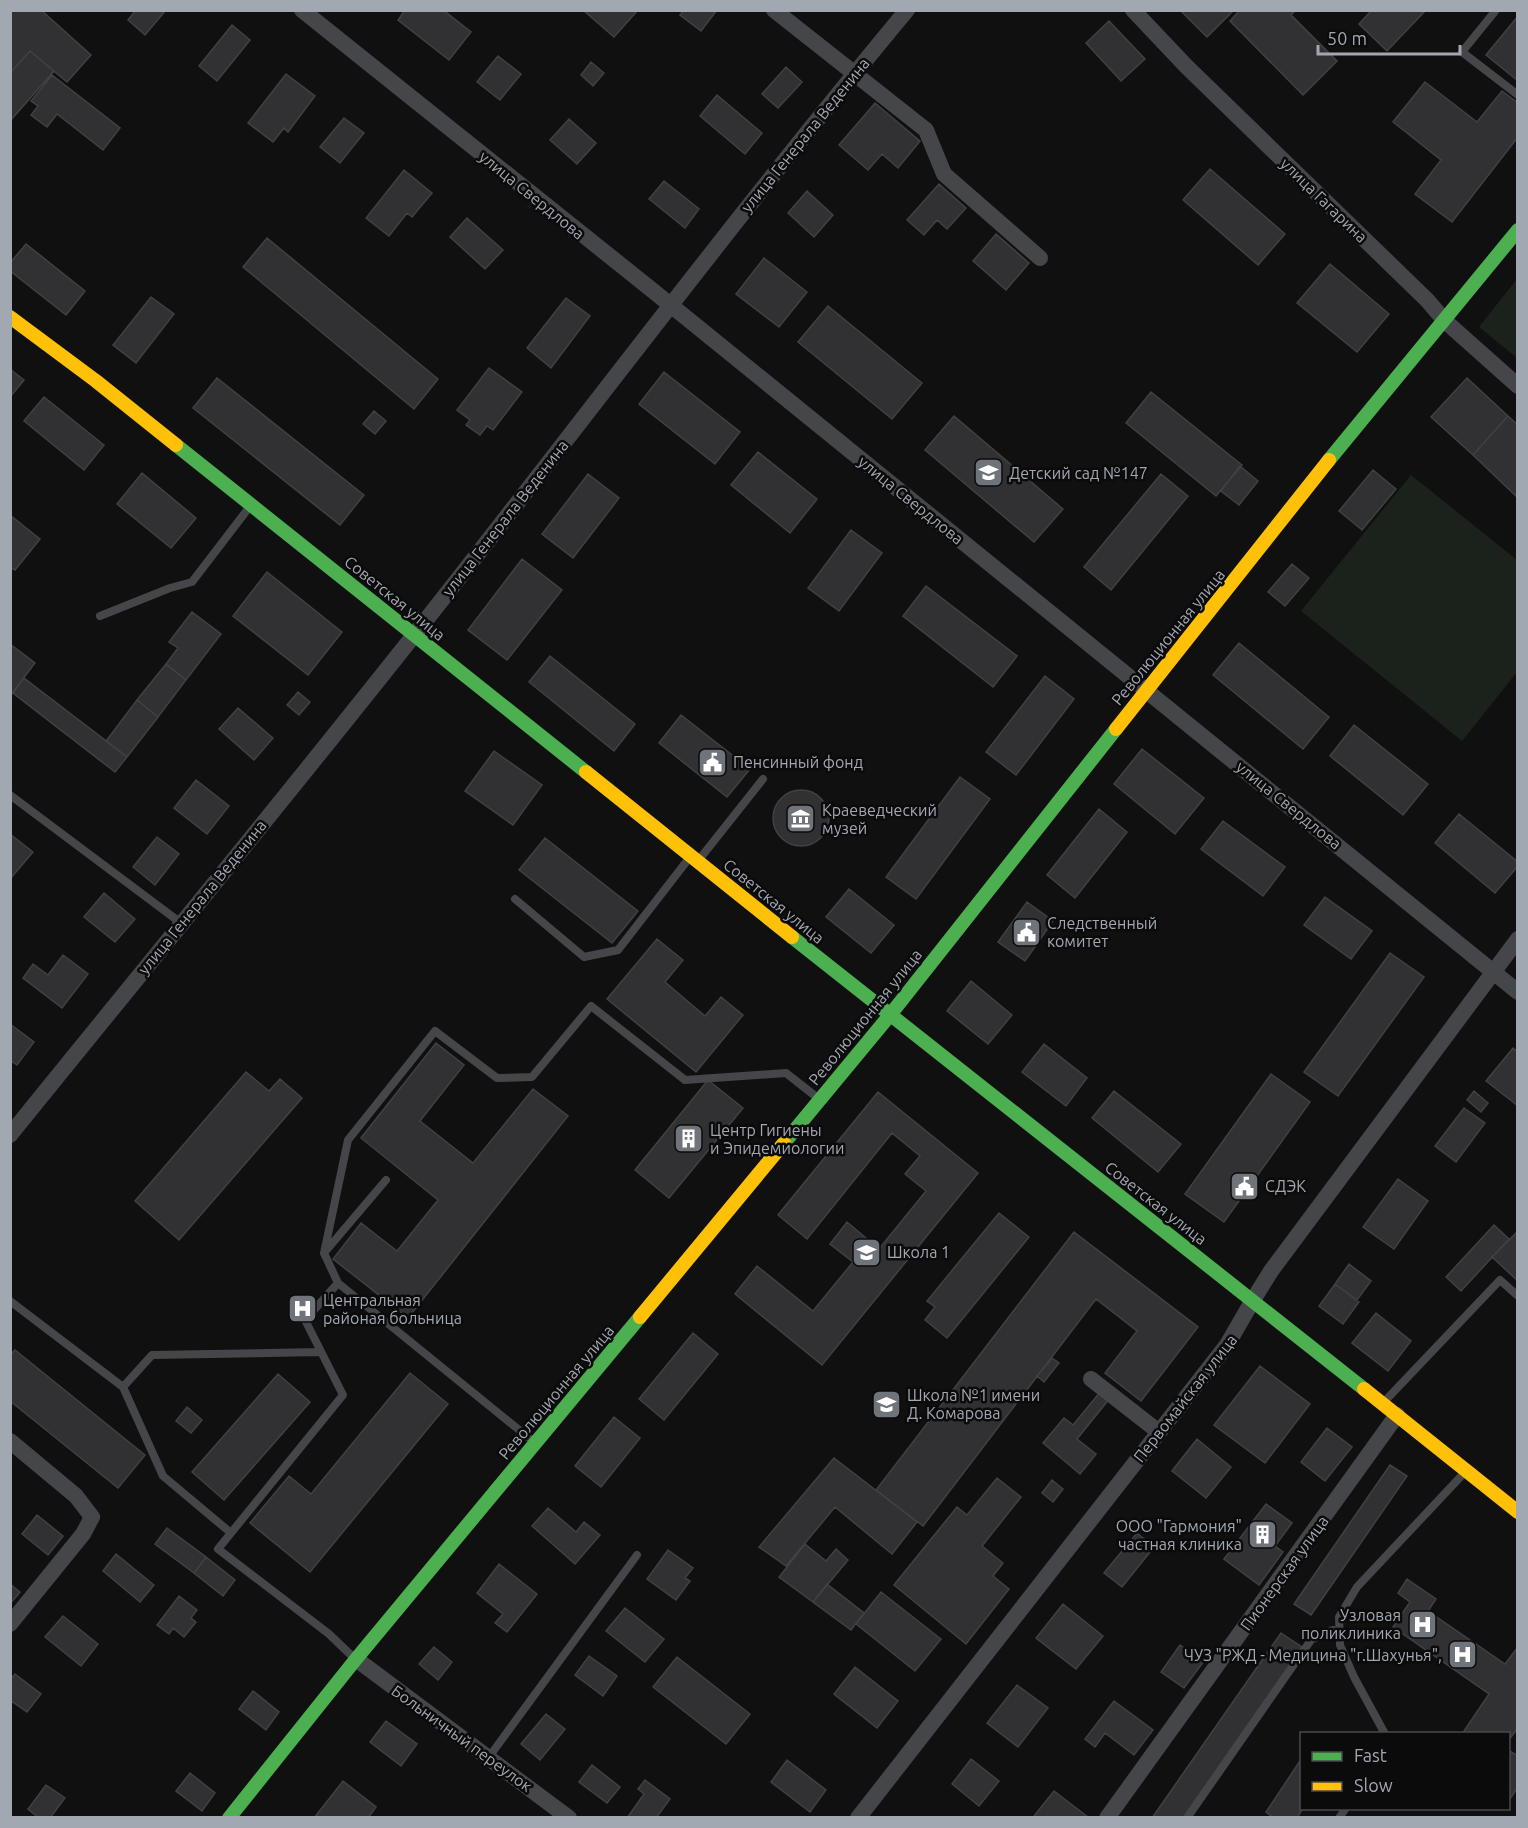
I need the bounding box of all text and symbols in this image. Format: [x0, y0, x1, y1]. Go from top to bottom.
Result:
scale bar [1318, 18, 1460, 56]
text: 50 m [1327, 28, 1367, 48]
street label: улица Генерала Веденина [737, 54, 873, 216]
street label: улица Свердлова [476, 147, 588, 243]
street label: улица Гагарина [1277, 154, 1371, 246]
street label: улица Генерала Веденина [438, 436, 572, 600]
street label: улица Свердлова [855, 452, 967, 548]
school or university icon: Детский сад №147 [972, 457, 1004, 489]
place label: Детский сад №147 [1009, 464, 1148, 482]
street label: Советская улица [341, 552, 449, 644]
street label: Революционная улица [1108, 565, 1228, 709]
public building icon: Пенсинный фонд [696, 746, 728, 778]
place label: Пенсинный фонд [733, 753, 863, 771]
street label: улица Свердлова [1233, 757, 1345, 853]
place label: Краеведческий музей [822, 801, 937, 837]
museum icon: Краеведческий музей [785, 803, 817, 835]
street label: улица Генерала Веденина [134, 816, 270, 978]
street label: Советская улица [720, 855, 828, 947]
place label: Следственный комитет [1047, 914, 1157, 950]
public building icon: Следственный комитет [1010, 916, 1042, 948]
street label: Революционная улица [805, 945, 925, 1089]
place label: Центр Гигиены и Эпидемиологии [710, 1121, 844, 1157]
building icon: Центр Гигиены и Эпидемиологии [673, 1123, 705, 1155]
street label: Советская улица [1102, 1158, 1210, 1248]
public building icon: СДЭК [1228, 1170, 1260, 1202]
place label: СДЭК [1265, 1177, 1306, 1195]
school or university icon: Школа 1 [850, 1236, 882, 1268]
place label: Школа 1 [887, 1243, 950, 1261]
place label: Центральная районая больница [323, 1291, 462, 1327]
hospital icon: Центральная районая больница [286, 1293, 318, 1325]
street label: Революционная улица [495, 1321, 617, 1463]
street label: Первомайская улица [1130, 1331, 1240, 1465]
place label: Школа №1 имени Д. Комарова [907, 1386, 1040, 1422]
school or university icon: Школа №1 имени Д. Комарова [870, 1388, 902, 1420]
street label: Пионерская улица [1236, 1512, 1332, 1634]
place label: ООО "Гармония" частная клиника [1116, 1517, 1242, 1553]
building icon: ООО "Гармония" частная клиника [1247, 1519, 1279, 1551]
place label: Узловая поликлиника [1301, 1606, 1401, 1642]
hospital icon: Узловая поликлиника [1406, 1608, 1438, 1640]
hospital icon: ЧУЗ "РЖД - Медицина "г.Шахунья", [1447, 1639, 1479, 1671]
place label: ЧУЗ "РЖД - Медицина "г.Шахунья", [1184, 1646, 1442, 1664]
street label: Больничный переулок [388, 1681, 536, 1795]
legend [1300, 1732, 1510, 1810]
text: Fast [1354, 1745, 1387, 1765]
text: Slow [1354, 1775, 1393, 1795]

